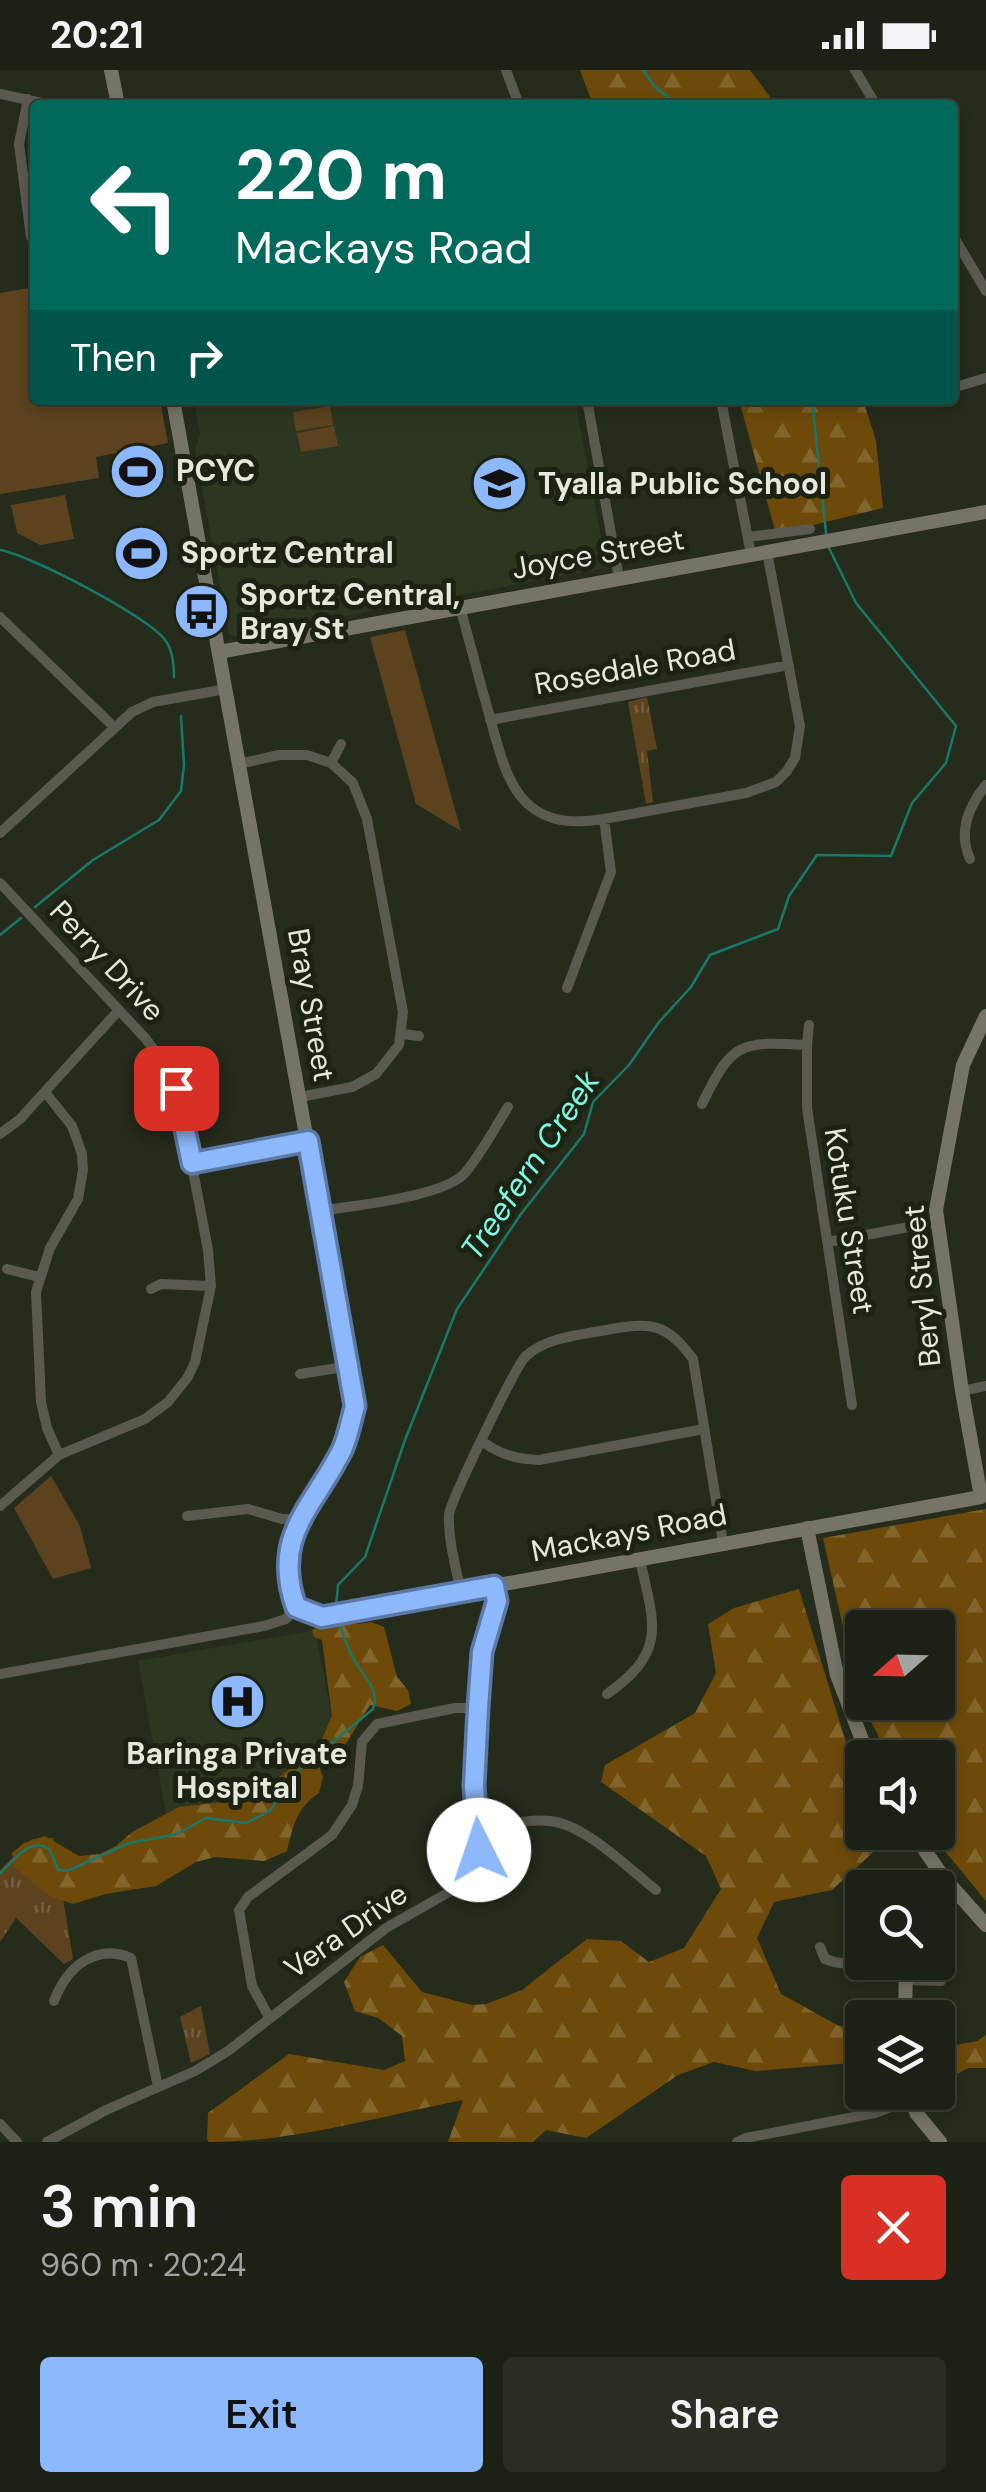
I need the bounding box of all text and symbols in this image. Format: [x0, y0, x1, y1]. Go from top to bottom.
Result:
text: 20:21 [50, 10, 144, 60]
text: 220 m [235, 130, 447, 221]
icon: left [70, 140, 200, 270]
text: Mackays Road [235, 218, 532, 277]
icon: right [177, 330, 232, 385]
text: Then [70, 333, 157, 383]
sports icon: PCYC [107, 441, 167, 501]
place label: PCYC [176, 451, 255, 490]
school or university icon: Tyalla Public School [469, 454, 529, 514]
place label: Tyalla Public School [538, 464, 827, 503]
street label: Joyce Street [509, 519, 687, 588]
sports icon: Sportz Central [112, 523, 172, 583]
place label: Sportz Central [181, 533, 394, 572]
place label: Sportz Central, Bray St [240, 575, 460, 648]
bus stop icon: Sportz Central, Bray St [171, 582, 231, 642]
street label: Rosedale Road [531, 630, 739, 703]
street label: Perry Drive [41, 892, 173, 1029]
street label: Bray Street [279, 925, 344, 1084]
pin [134, 1046, 219, 1131]
icon: arrive [149, 1061, 204, 1116]
water label: Treefern Creek [451, 1061, 609, 1268]
street label: Kotuku Street [816, 1125, 883, 1317]
street label: Beryl Street [894, 1203, 949, 1369]
street label: Mackays Road [528, 1494, 730, 1571]
north arrow [845, 1610, 955, 1720]
map controls [845, 1610, 955, 2110]
hospital icon: Baringa Private Hospital [207, 1672, 267, 1732]
place label: Baringa Private Hospital [126, 1734, 348, 1807]
button: sound [845, 1740, 955, 1850]
position arrow [427, 1798, 531, 1902]
button: search [845, 1870, 955, 1980]
street label: Vera Drive [277, 1874, 415, 1987]
button: layers [845, 2000, 955, 2110]
text: 3 min [40, 2167, 198, 2246]
button: close [841, 2175, 946, 2280]
text: 960 m · 20:24 [40, 2244, 246, 2286]
button: Exit [40, 2357, 483, 2472]
button: Share [503, 2357, 946, 2472]

